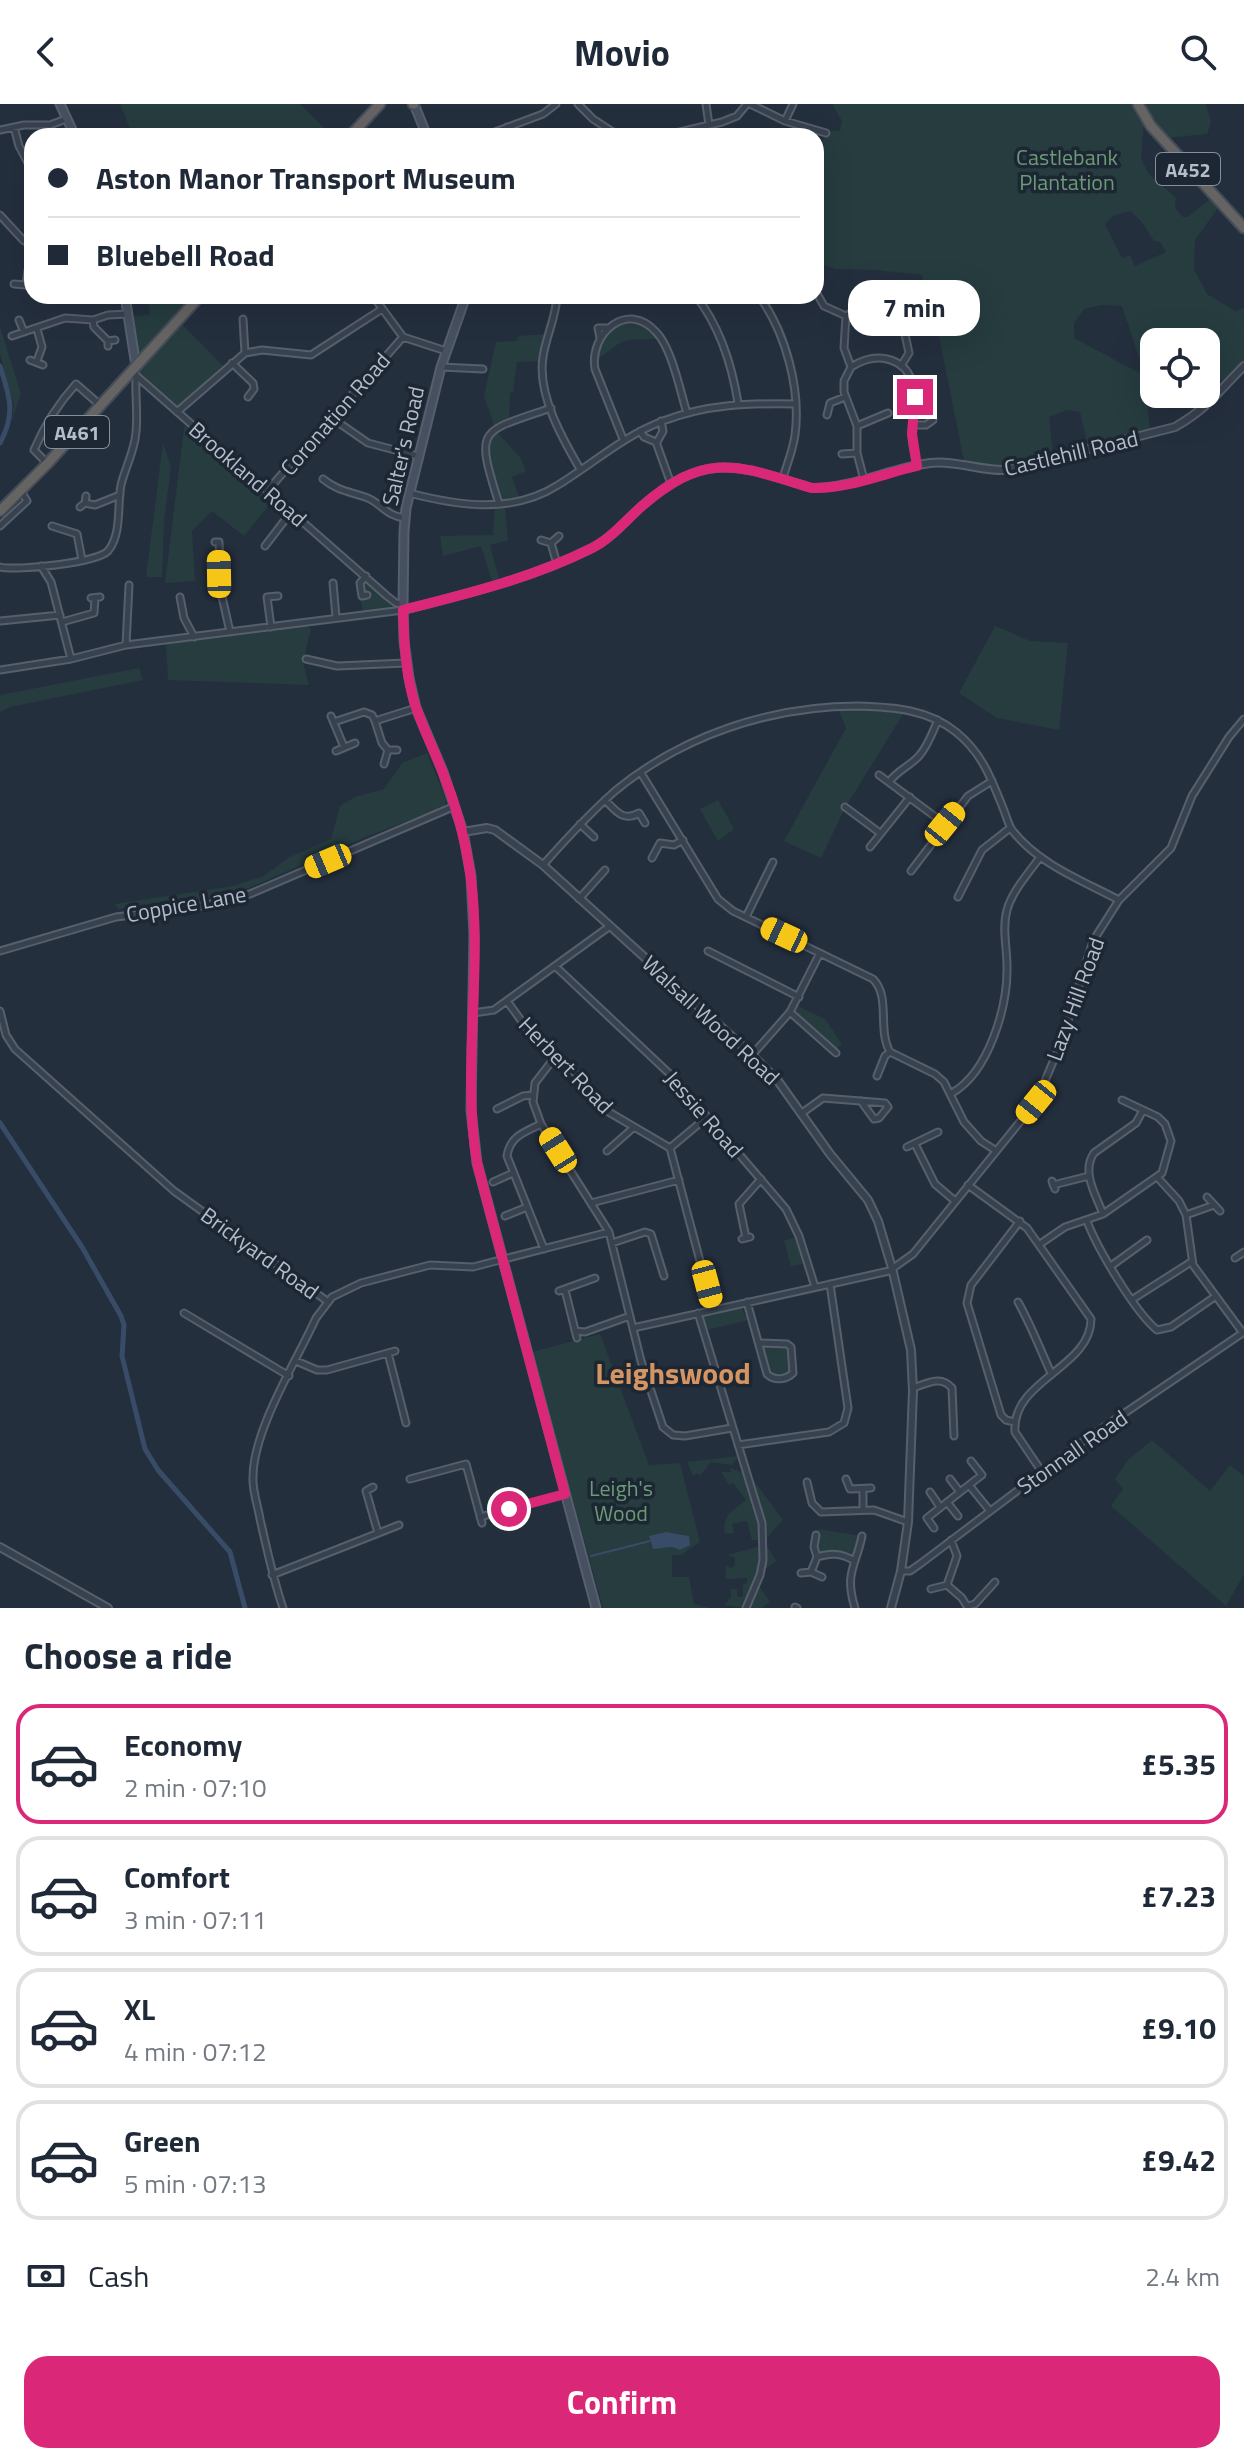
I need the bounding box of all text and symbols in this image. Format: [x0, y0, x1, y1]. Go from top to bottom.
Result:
text: Movio [574, 25, 670, 80]
icon: back [24, 30, 68, 74]
icon: search [1176, 30, 1220, 74]
park label: Castlebank Plantation [1016, 140, 1118, 199]
road number: A452 [1156, 153, 1220, 185]
text: Aston Manor Transport Museum [96, 155, 516, 201]
text: Bluebell Road [96, 232, 275, 278]
callout: 7 min [849, 281, 981, 337]
text: 7 min [882, 288, 946, 327]
map controls [1140, 328, 1220, 408]
button: locate [1140, 328, 1220, 408]
street label: Coronation Road [272, 345, 398, 483]
route end [897, 379, 933, 415]
street label: Salter's Road [373, 383, 433, 509]
street label: Brookland Road [181, 413, 315, 535]
road number: A461 [45, 416, 109, 448]
street label: Castlehill Road [1001, 421, 1141, 485]
car [207, 550, 231, 598]
car [921, 798, 969, 850]
car [301, 841, 355, 881]
street label: Coppice Lane [123, 877, 249, 931]
car [757, 914, 811, 956]
street label: Lazy Hill Road [1037, 932, 1113, 1066]
street label: Walsall Wood Road [634, 947, 788, 1093]
street label: Herbert Road [511, 1009, 621, 1121]
street label: Jessie Road [656, 1063, 752, 1165]
car [1012, 1076, 1060, 1128]
car [535, 1123, 581, 1177]
street label: Brickyard Road [194, 1198, 326, 1308]
car [689, 1258, 725, 1310]
district label: Leighswood [595, 1350, 751, 1396]
street label: Stonnall Road [1010, 1401, 1134, 1503]
park label: Leigh's Wood [589, 1471, 653, 1530]
route start [491, 1491, 527, 1527]
text: Choose a ride [24, 1628, 232, 1683]
text: Economy [124, 1722, 242, 1768]
icon: car [28, 1728, 100, 1800]
text: £5.35 [1141, 1741, 1216, 1787]
text: 2 min · 07:10 [124, 1768, 267, 1807]
text: Comfort [124, 1854, 230, 1900]
icon: car [28, 1860, 100, 1932]
text: £7.23 [1141, 1873, 1216, 1919]
text: 3 min · 07:11 [124, 1900, 267, 1939]
text: XL [124, 1986, 155, 2032]
icon: car [28, 1992, 100, 2064]
text: £9.10 [1141, 2005, 1216, 2051]
text: 4 min · 07:12 [124, 2032, 267, 2071]
text: Green [124, 2118, 201, 2164]
icon: car [28, 2124, 100, 2196]
text: £9.42 [1141, 2137, 1216, 2183]
text: 5 min · 07:13 [124, 2164, 267, 2203]
text: Cash [88, 2253, 149, 2299]
icon: cash [24, 2254, 68, 2298]
text: 2.4 km [1145, 2257, 1220, 2296]
button: Confirm [24, 2356, 1220, 2448]

